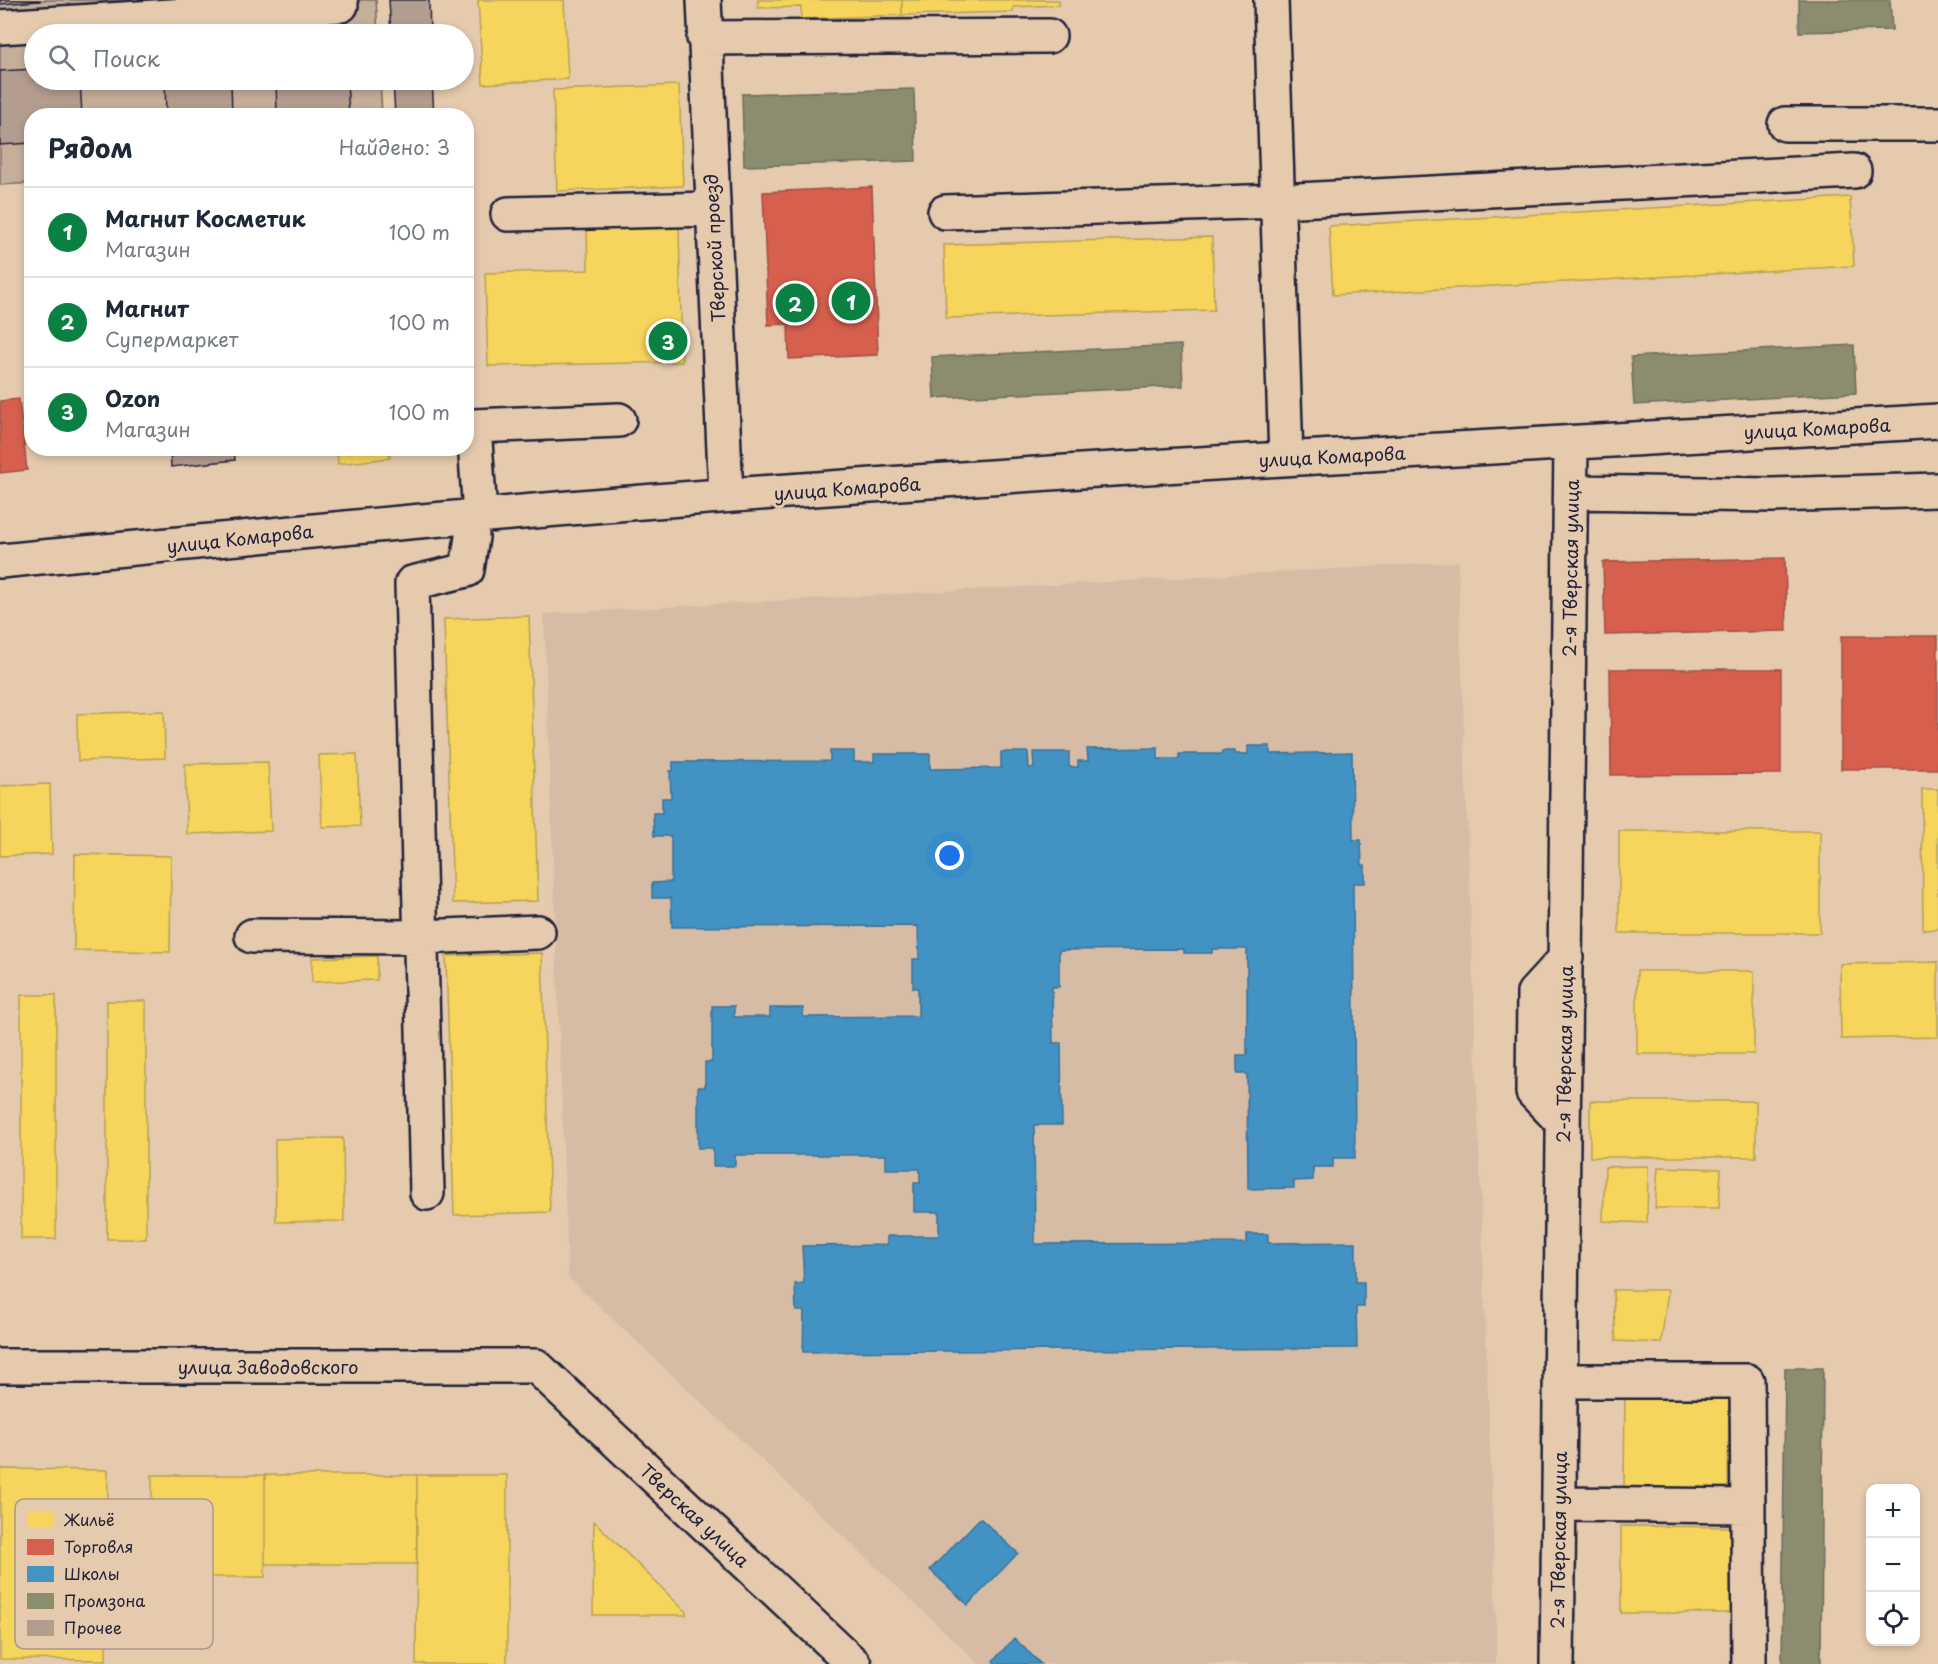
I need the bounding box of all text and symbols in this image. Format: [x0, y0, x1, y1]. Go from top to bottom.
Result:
search box [24, 24, 474, 90]
icon: search [45, 41, 78, 74]
text: Поиск [93, 41, 160, 74]
text: Рядом [48, 128, 133, 167]
text: Найдено: 3 [339, 132, 450, 162]
street label: Тверской проезд [697, 173, 731, 323]
text: Магнит Косметик [105, 201, 305, 234]
text: 1 [63, 217, 72, 247]
text: 100 m [389, 217, 450, 247]
text: Магазин [105, 234, 191, 264]
pin: 1 [832, 278, 870, 324]
pin: 2 [776, 280, 814, 326]
text: Магнит [105, 291, 189, 324]
text: 2 [60, 307, 75, 337]
text: 100 m [389, 307, 450, 337]
pin: 3 [648, 318, 688, 364]
text: Супермаркет [105, 324, 238, 354]
text: Ozon [105, 381, 160, 414]
text: 3 [61, 397, 74, 427]
text: 100 m [389, 397, 450, 427]
street label: улица Комарова [1743, 411, 1892, 445]
text: Магазин [105, 414, 191, 444]
street label: улица Комарова [1258, 439, 1407, 473]
street label: улица Комарова [773, 469, 922, 507]
street label: 2-я Тверская улица [1555, 478, 1585, 657]
street label: улица Комарова [165, 517, 315, 559]
your location [935, 841, 964, 870]
street label: 2-я Тверская улица [1549, 964, 1579, 1143]
street label: улица Заводовского [178, 1353, 358, 1380]
street label: 2-я Тверская улица [1543, 1450, 1573, 1629]
street label: Тверская улица [634, 1457, 756, 1573]
map controls [1866, 1484, 1920, 1646]
button: + [1866, 1484, 1920, 1538]
legend [15, 1499, 213, 1649]
text: Жильё [63, 1507, 114, 1531]
text: Торговля [64, 1534, 133, 1558]
button: − [1866, 1538, 1920, 1592]
text: Школы [64, 1561, 120, 1585]
text: Промзона [64, 1588, 145, 1612]
button: locate [1866, 1592, 1920, 1646]
text: Прочее [64, 1615, 122, 1639]

